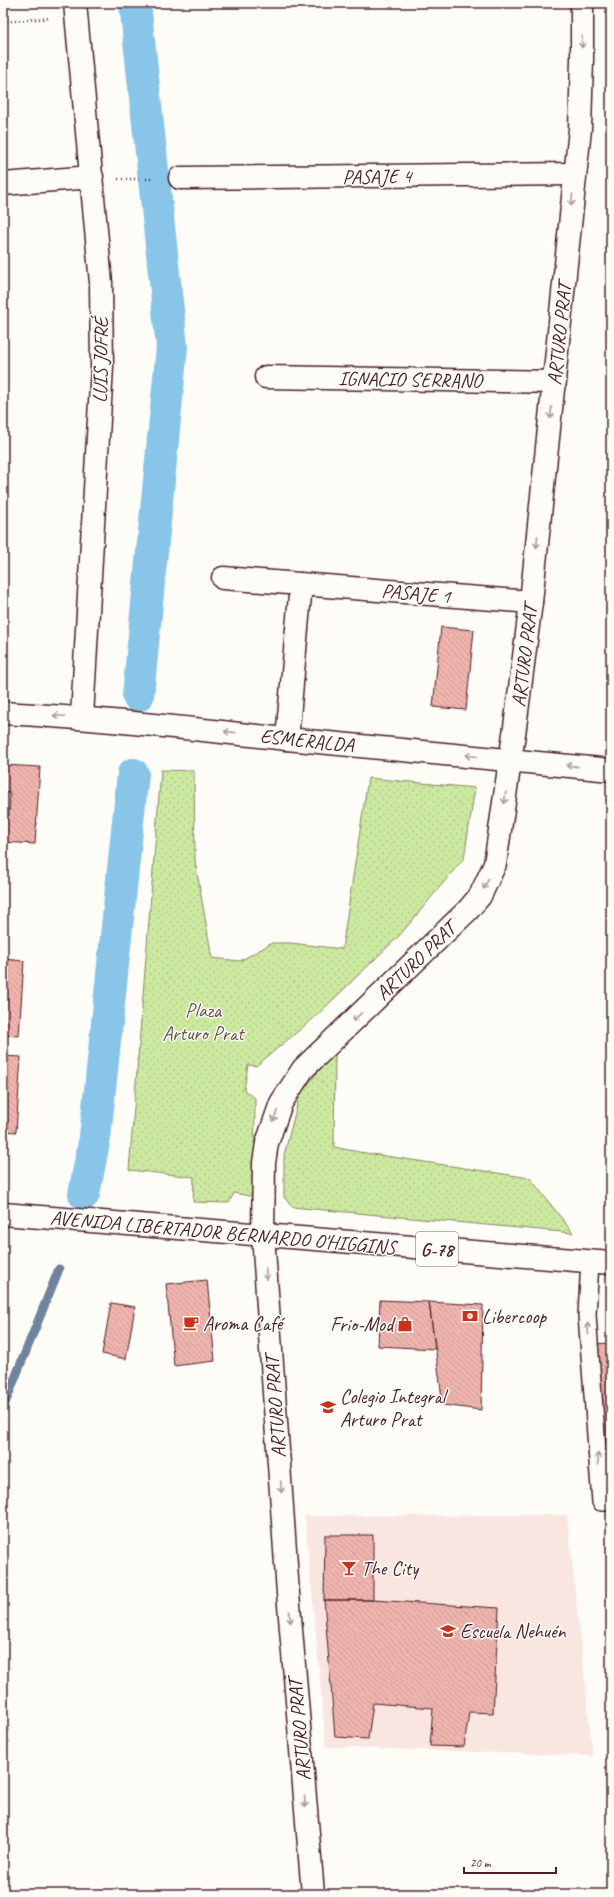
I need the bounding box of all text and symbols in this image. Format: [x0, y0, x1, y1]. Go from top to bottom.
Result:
one-way arrow [578, 35, 586, 48]
street label: PASAJE 4 [342, 163, 414, 190]
one-way arrow [568, 193, 576, 206]
street label: ARTURO PRAT [542, 277, 578, 386]
street label: LUIS JOFRÉ [87, 315, 114, 403]
street label: IGNACIO SERRANO [338, 366, 484, 393]
one-way arrow [548, 406, 555, 419]
one-way arrow [534, 535, 541, 548]
street label: PASAJE 1 [380, 578, 453, 609]
street label: ARTURO PRAT [506, 599, 544, 708]
one-way arrow [53, 712, 66, 720]
street label: ESMERALDA [259, 723, 356, 758]
one-way arrow [224, 728, 237, 736]
one-way arrow [465, 752, 478, 759]
one-way arrow [566, 762, 579, 770]
one-way arrow [501, 791, 509, 804]
one-way arrow [482, 878, 489, 890]
street label: ARTURO PRAT [370, 913, 465, 1006]
park label: Plaza Arturo Prat [162, 998, 246, 1046]
one-way arrow [352, 1012, 362, 1022]
one-way arrow [271, 1110, 279, 1122]
street label: AVENIDA LIBERTADOR BERNARDO O'HIGGINS [49, 1205, 399, 1260]
road number: G-78 [416, 1232, 458, 1266]
one-way arrow [262, 1267, 269, 1280]
place label: Libercoop [482, 1304, 547, 1329]
bank icon: Libercoop [461, 1307, 479, 1325]
place label: Aroma Café [203, 1311, 286, 1336]
place label: Frio-Mod [330, 1312, 396, 1337]
cafe icon: Aroma Café [182, 1314, 200, 1332]
shop icon: Frio-Mod [396, 1315, 414, 1333]
one-way arrow [584, 1323, 591, 1336]
street label: ARTURO PRAT [259, 1350, 292, 1459]
place label: Colegio Integral Arturo Prat [340, 1384, 449, 1432]
school or university icon: Colegio Integral Arturo Prat [319, 1398, 337, 1416]
one-way arrow [594, 1453, 602, 1466]
one-way arrow [277, 1480, 284, 1493]
place label: The City [361, 1556, 420, 1581]
bar icon: The City [340, 1559, 358, 1577]
one-way arrow [287, 1610, 294, 1623]
place label: Escuela Nehuén [460, 1619, 567, 1644]
school or university icon: Escuela Nehuén [439, 1622, 457, 1640]
street label: ARTURO PRAT [282, 1673, 316, 1782]
one-way arrow [302, 1795, 309, 1808]
scale bar [464, 1849, 556, 1875]
text: 20 m [470, 1855, 492, 1871]

